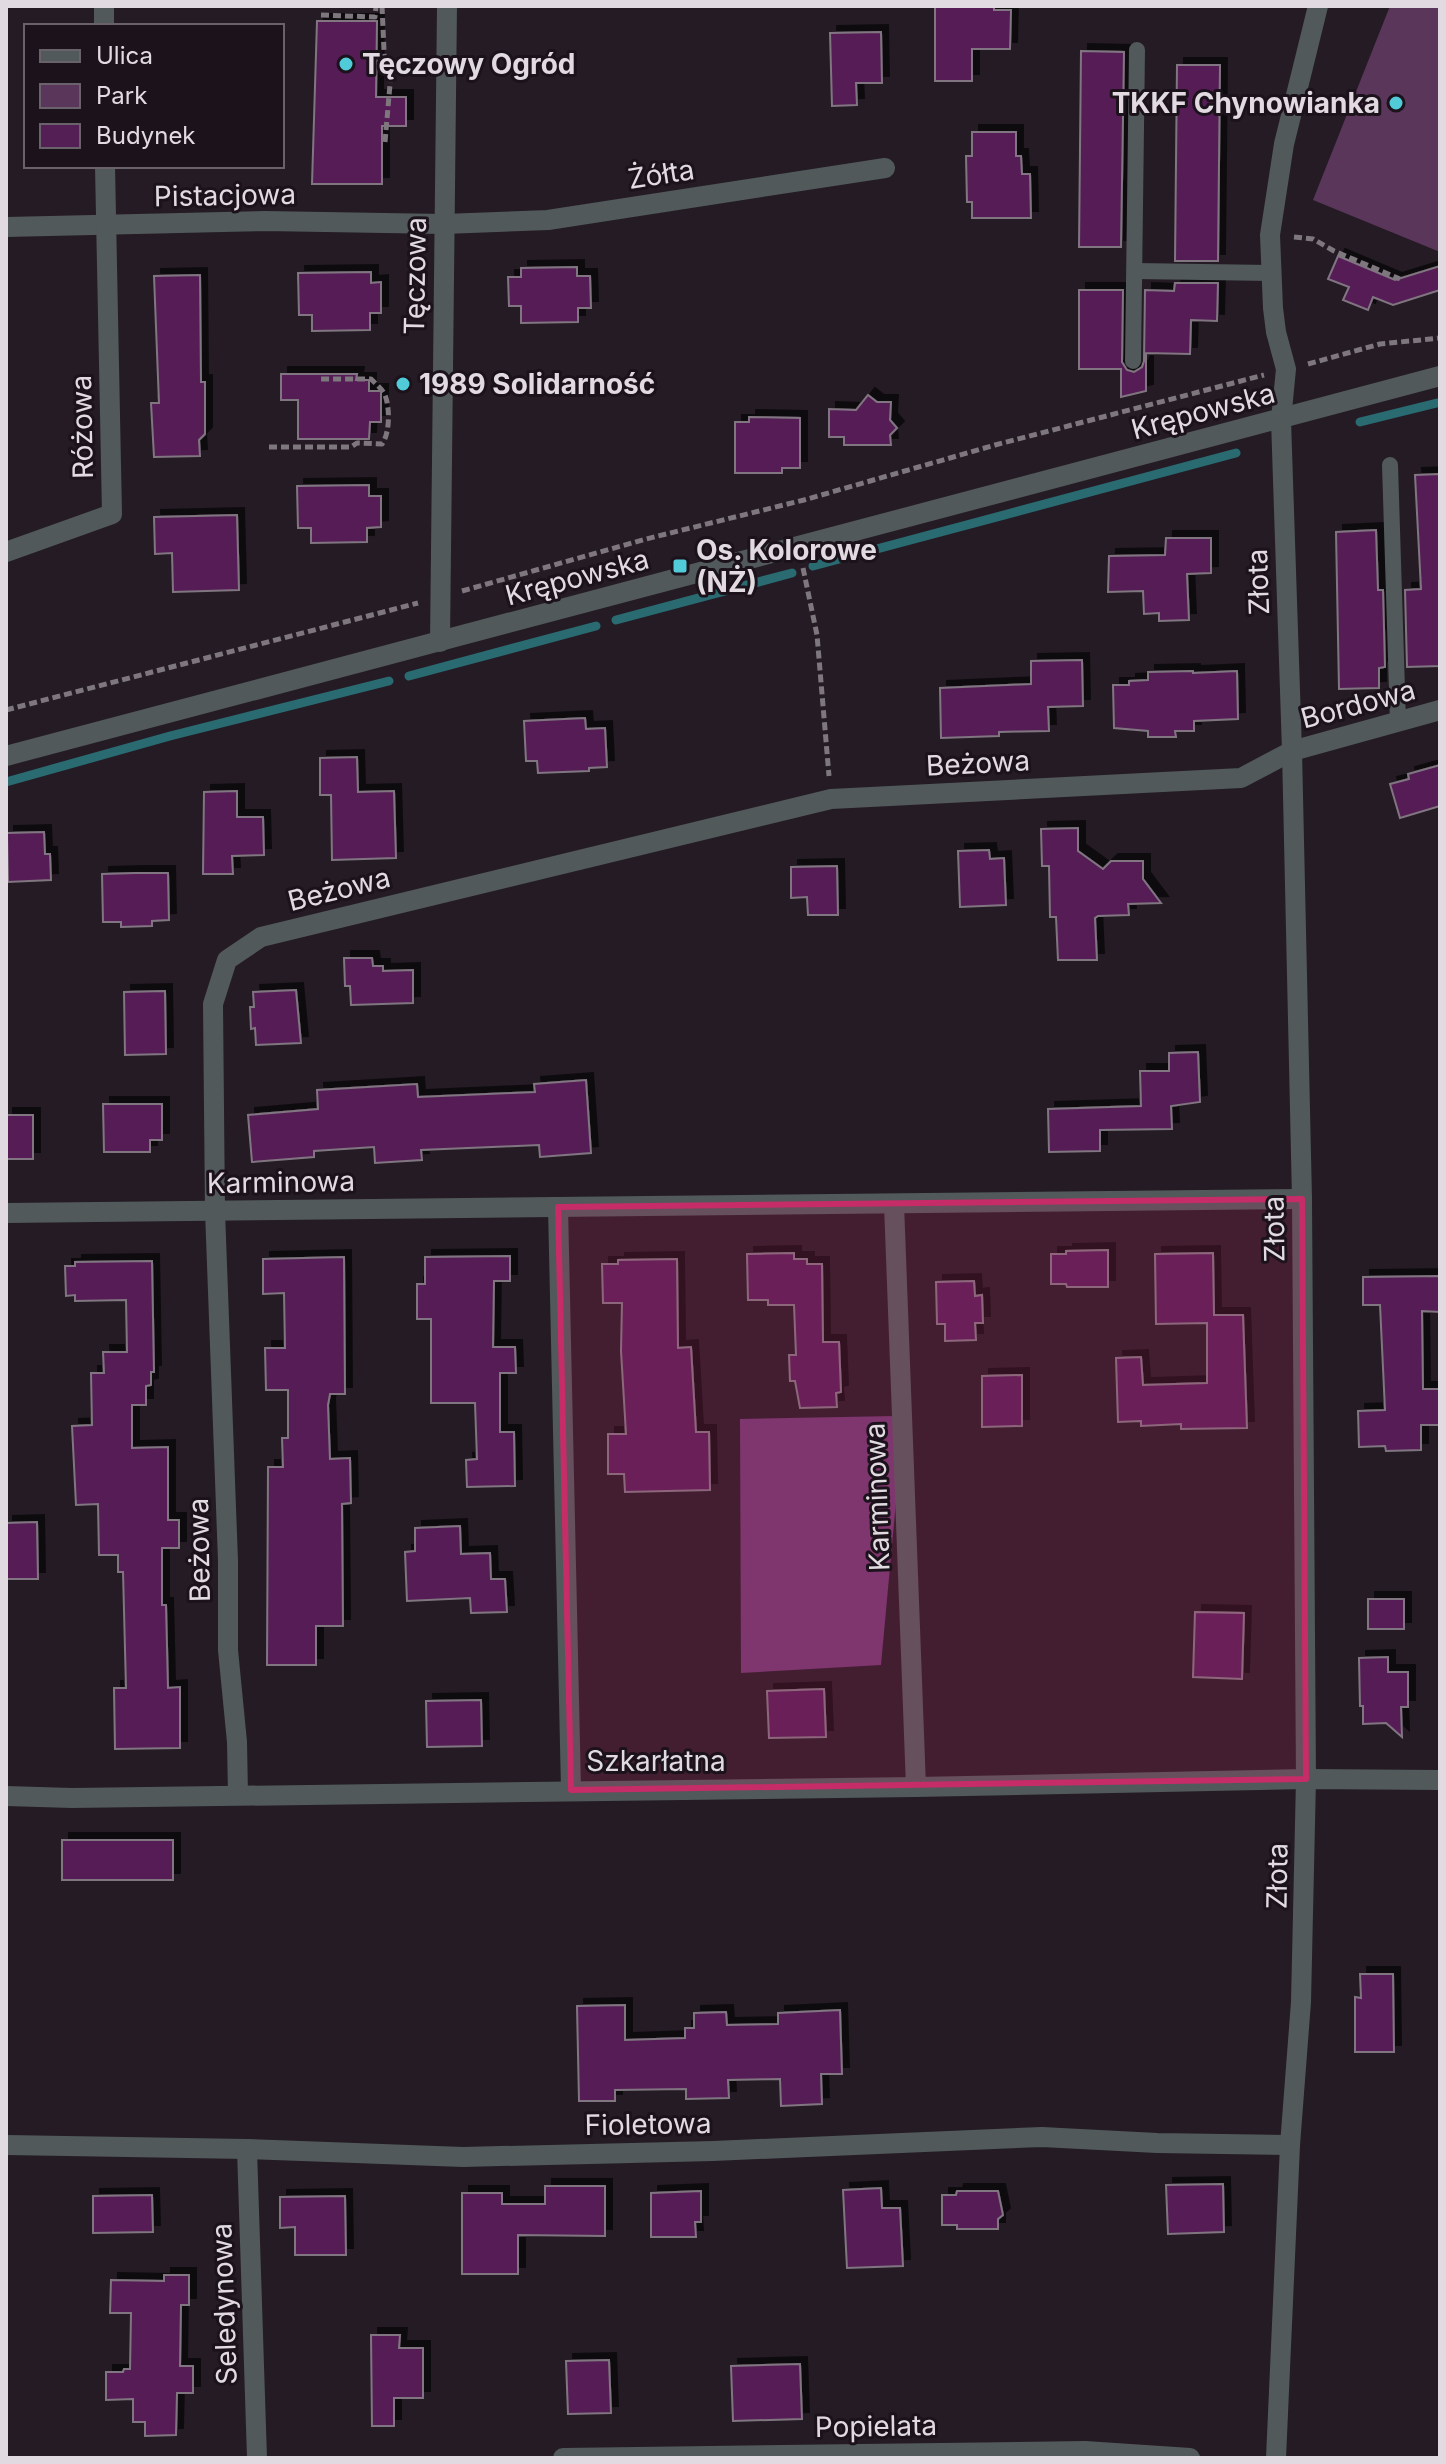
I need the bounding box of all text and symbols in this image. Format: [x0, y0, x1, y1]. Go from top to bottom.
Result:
legend [24, 24, 284, 168]
text: Ulica [96, 41, 153, 70]
place label: Tęczowy Ogród [362, 47, 575, 81]
marker: Tęczowy Ogród [337, 55, 355, 73]
text: Park [96, 81, 147, 110]
place label: TKKF Chynowianka [1112, 86, 1380, 120]
marker: TKKF Chynowianka [1387, 94, 1405, 112]
text: Budynek [96, 121, 196, 150]
street label: Żółta [625, 152, 697, 196]
street label: Pistacjowa [154, 177, 296, 213]
street label: Tęczowa [397, 217, 433, 335]
place label: 1989 Solidarność [419, 367, 655, 401]
street label: Różowa [64, 375, 100, 479]
marker: 1989 Solidarność [394, 375, 412, 393]
street label: Krępowska [1127, 375, 1279, 447]
place label: Os. Kolorowe (NŻ) [696, 533, 877, 599]
street label: Krępowska [501, 541, 653, 613]
street label: Złota [1240, 548, 1276, 616]
marker: Os. Kolorowe (NŻ) [671, 557, 689, 575]
street label: Bordowa [1297, 672, 1419, 736]
street label: Beżowa [925, 743, 1031, 783]
street label: Beżowa [284, 860, 394, 918]
street label: Karminowa [207, 1164, 355, 1200]
street label: Złota [1256, 1196, 1292, 1262]
street label: Karminowa [857, 1422, 897, 1572]
street label: Beżowa [181, 1498, 217, 1602]
street label: Szkarłatna [586, 1744, 726, 1778]
street label: Złota [1259, 1843, 1295, 1909]
street label: Fioletowa [584, 2106, 712, 2142]
street label: Seledynowa [204, 2223, 244, 2385]
street label: Popielata [815, 2408, 937, 2444]

